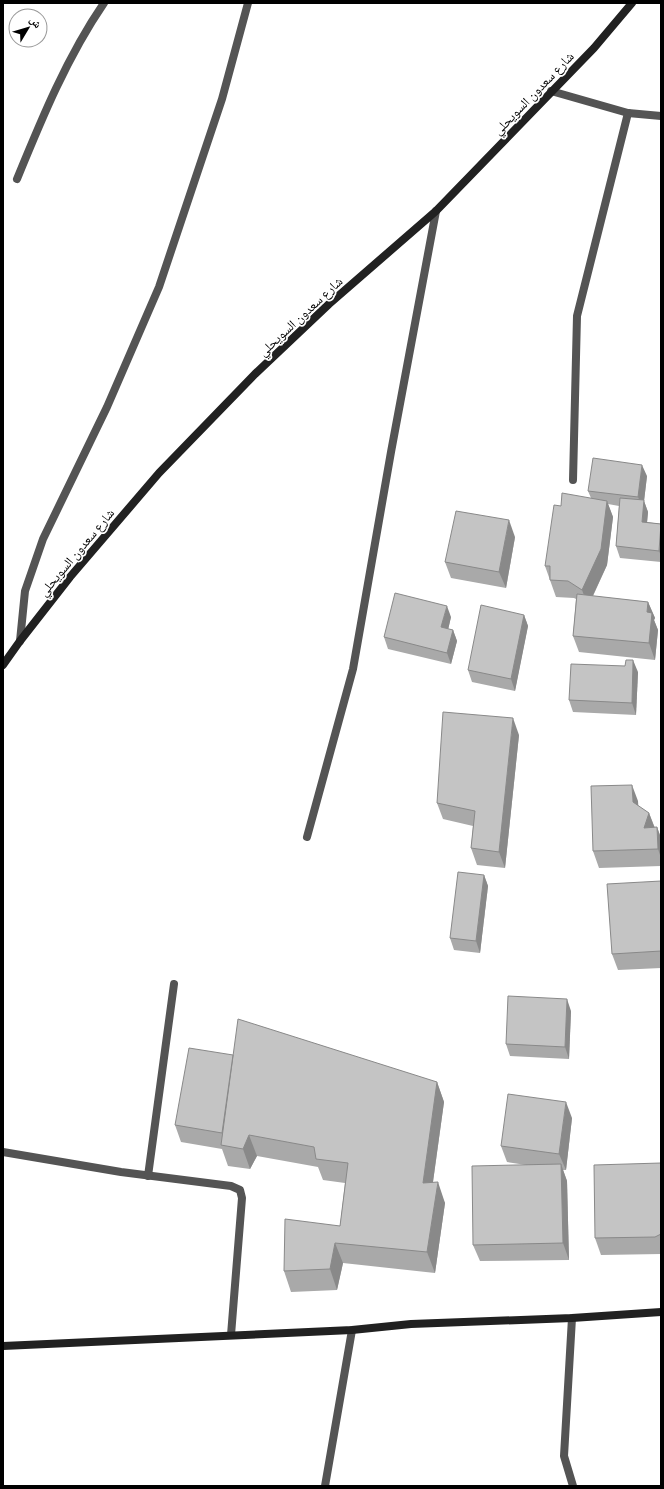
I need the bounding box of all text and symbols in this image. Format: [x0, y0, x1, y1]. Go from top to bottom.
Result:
north arrow [8, 8, 48, 48]
text: ش [26, 12, 46, 32]
street label: شارع سعدون السويحلي [488, 47, 579, 140]
street label: شارع سعدون السويحلي [254, 272, 348, 362]
street label: شارع سعدون السويحلي [34, 504, 120, 601]

